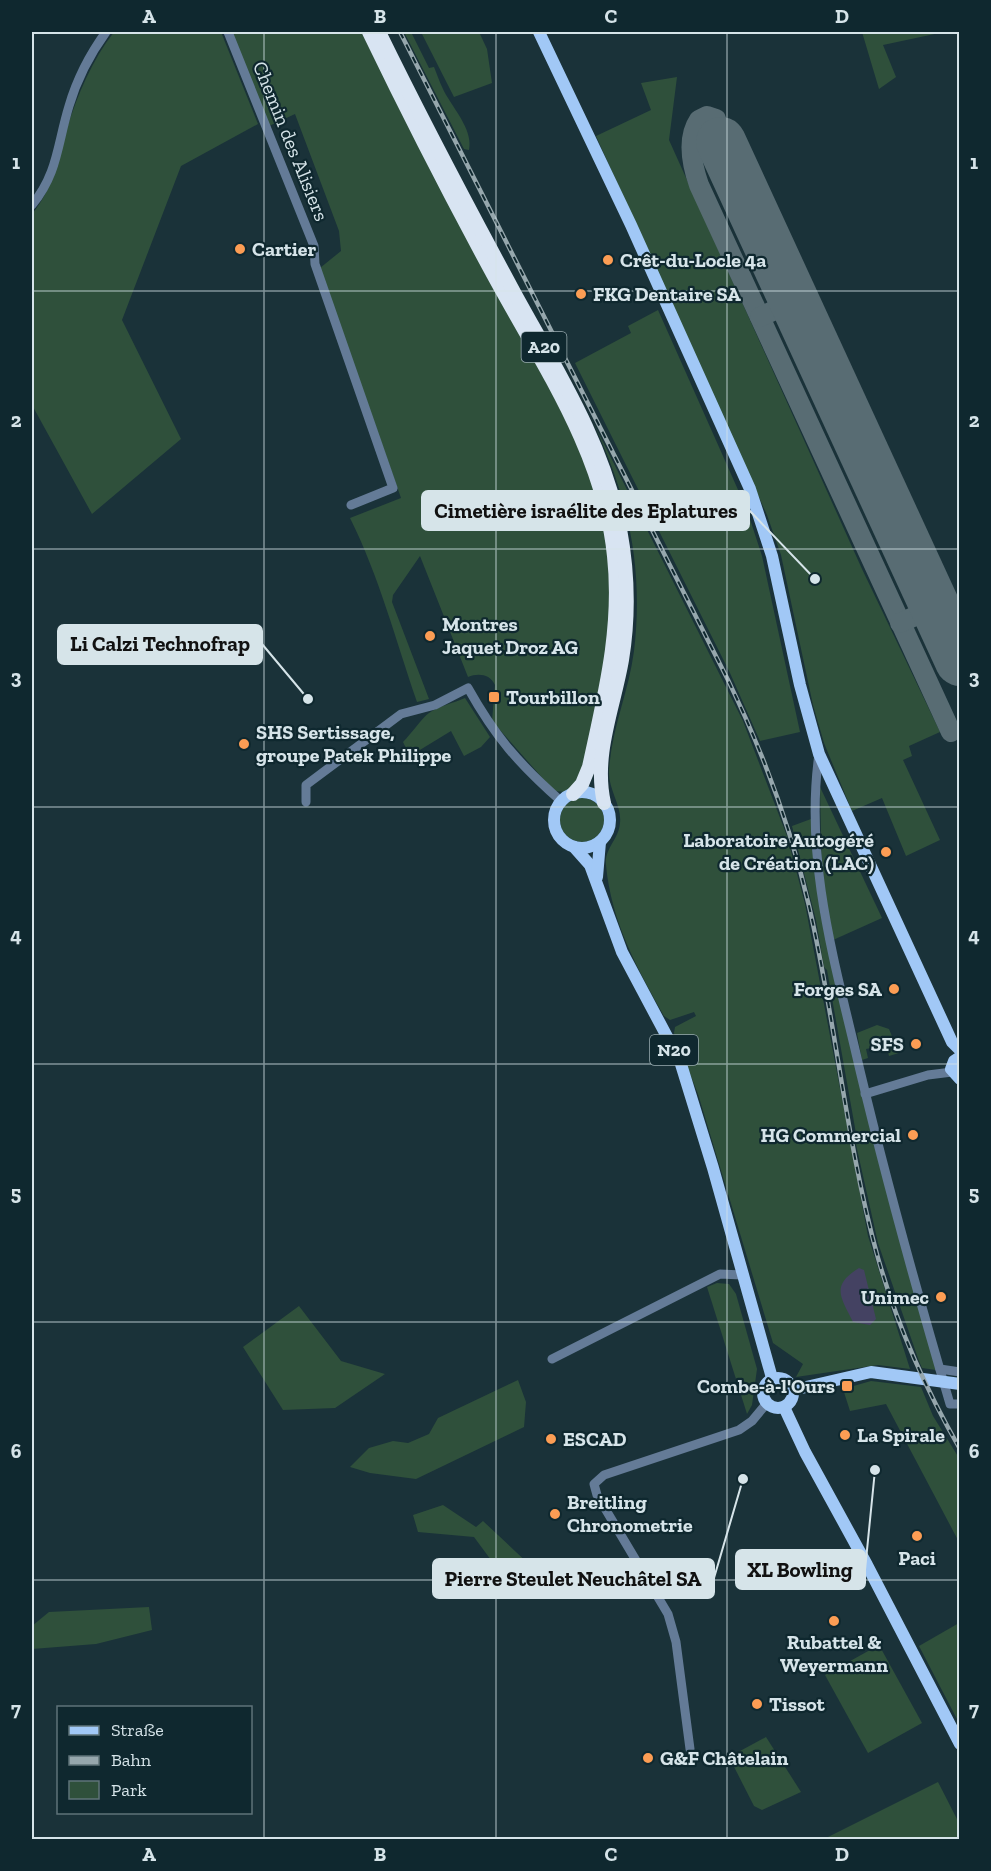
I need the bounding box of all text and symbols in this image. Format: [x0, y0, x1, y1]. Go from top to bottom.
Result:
text: A [142, 4, 156, 28]
text: B [374, 4, 386, 28]
text: C [605, 4, 618, 28]
text: D [835, 4, 849, 28]
street label: Chemin des Alisiers [248, 58, 334, 224]
text: 1 [12, 150, 20, 174]
text: 1 [970, 150, 978, 174]
place label: Cartier [252, 237, 316, 261]
marker: Cartier [233, 242, 247, 256]
place label: Crêt-du-Locle 4a [620, 248, 766, 272]
marker: Crêt-du-Locle 4a [601, 253, 615, 267]
place label: FKG Dentaire SA [593, 282, 741, 306]
marker: FKG Dentaire SA [574, 287, 588, 301]
road number: A20 [522, 332, 566, 362]
text: 2 [11, 408, 22, 432]
text: 2 [969, 408, 980, 432]
callout: Cimetière israélite des Eplatures [422, 491, 749, 530]
text: Cimetière israélite des Eplatures [434, 498, 738, 523]
place label: Montres Jaquet Droz AG [442, 612, 578, 659]
callout: Li Calzi Technofrap [58, 625, 262, 664]
marker: Montres Jaquet Droz AG [423, 629, 437, 643]
text: Li Calzi Technofrap [70, 631, 250, 656]
text: 3 [11, 665, 22, 689]
text: 3 [969, 665, 980, 689]
place label: Tourbillon [506, 685, 600, 709]
marker: Tourbillon [487, 690, 501, 704]
place label: SHS Sertissage, groupe Patek Philippe [256, 720, 452, 767]
marker: SHS Sertissage, groupe Patek Philippe [237, 737, 251, 751]
place label: Laboratoire Autogéré de Création (LAC) [683, 828, 874, 875]
marker: Laboratoire Autogéré de Création (LAC) [879, 845, 893, 859]
text: 4 [10, 923, 22, 947]
text: 4 [968, 923, 980, 947]
place label: Forges SA [793, 977, 882, 1001]
marker: Forges SA [887, 982, 901, 996]
place label: SFS [870, 1032, 904, 1056]
road number: N20 [650, 1035, 698, 1065]
marker: SFS [909, 1037, 923, 1051]
place label: HG Commercial [761, 1123, 901, 1147]
marker: HG Commercial [906, 1128, 920, 1142]
text: 5 [11, 1181, 21, 1205]
text: 5 [969, 1181, 979, 1205]
place label: Unimec [861, 1285, 930, 1309]
marker: Unimec [934, 1290, 948, 1304]
place label: Combe-à-l'Ours [697, 1374, 835, 1398]
marker: Combe-à-l'Ours [840, 1379, 854, 1393]
place label: La Spirale [857, 1423, 945, 1447]
place label: ESCAD [563, 1427, 627, 1451]
marker: La Spirale [838, 1428, 852, 1442]
marker: ESCAD [544, 1432, 558, 1446]
text: 6 [11, 1439, 22, 1463]
text: 6 [969, 1439, 980, 1463]
place label: Breitling Chronometrie [567, 1490, 693, 1537]
marker: Breitling Chronometrie [548, 1507, 562, 1521]
marker: Paci [910, 1529, 924, 1543]
place label: Paci [898, 1546, 936, 1570]
callout: XL Bowling [736, 1550, 865, 1589]
text: XL Bowling [747, 1557, 853, 1582]
callout: Pierre Steulet Neuchâtel SA [433, 1559, 714, 1598]
text: Pierre Steulet Neuchâtel SA [444, 1566, 702, 1591]
marker: Rubattel & Weyermann [827, 1614, 841, 1628]
place label: Rubattel & Weyermann [780, 1630, 888, 1677]
place label: Tissot [769, 1692, 826, 1716]
text: 7 [11, 1697, 21, 1721]
marker: Tissot [750, 1697, 764, 1711]
text: 7 [969, 1697, 979, 1721]
legend [57, 1706, 252, 1814]
text: Straße [111, 1719, 164, 1741]
place label: G&F Châtelain [660, 1746, 788, 1770]
text: Bahn [111, 1749, 152, 1771]
marker: G&F Châtelain [641, 1751, 655, 1765]
text: Park [111, 1779, 147, 1801]
text: A [142, 1842, 156, 1866]
text: B [374, 1842, 386, 1866]
text: C [605, 1842, 618, 1866]
text: D [835, 1842, 849, 1866]

